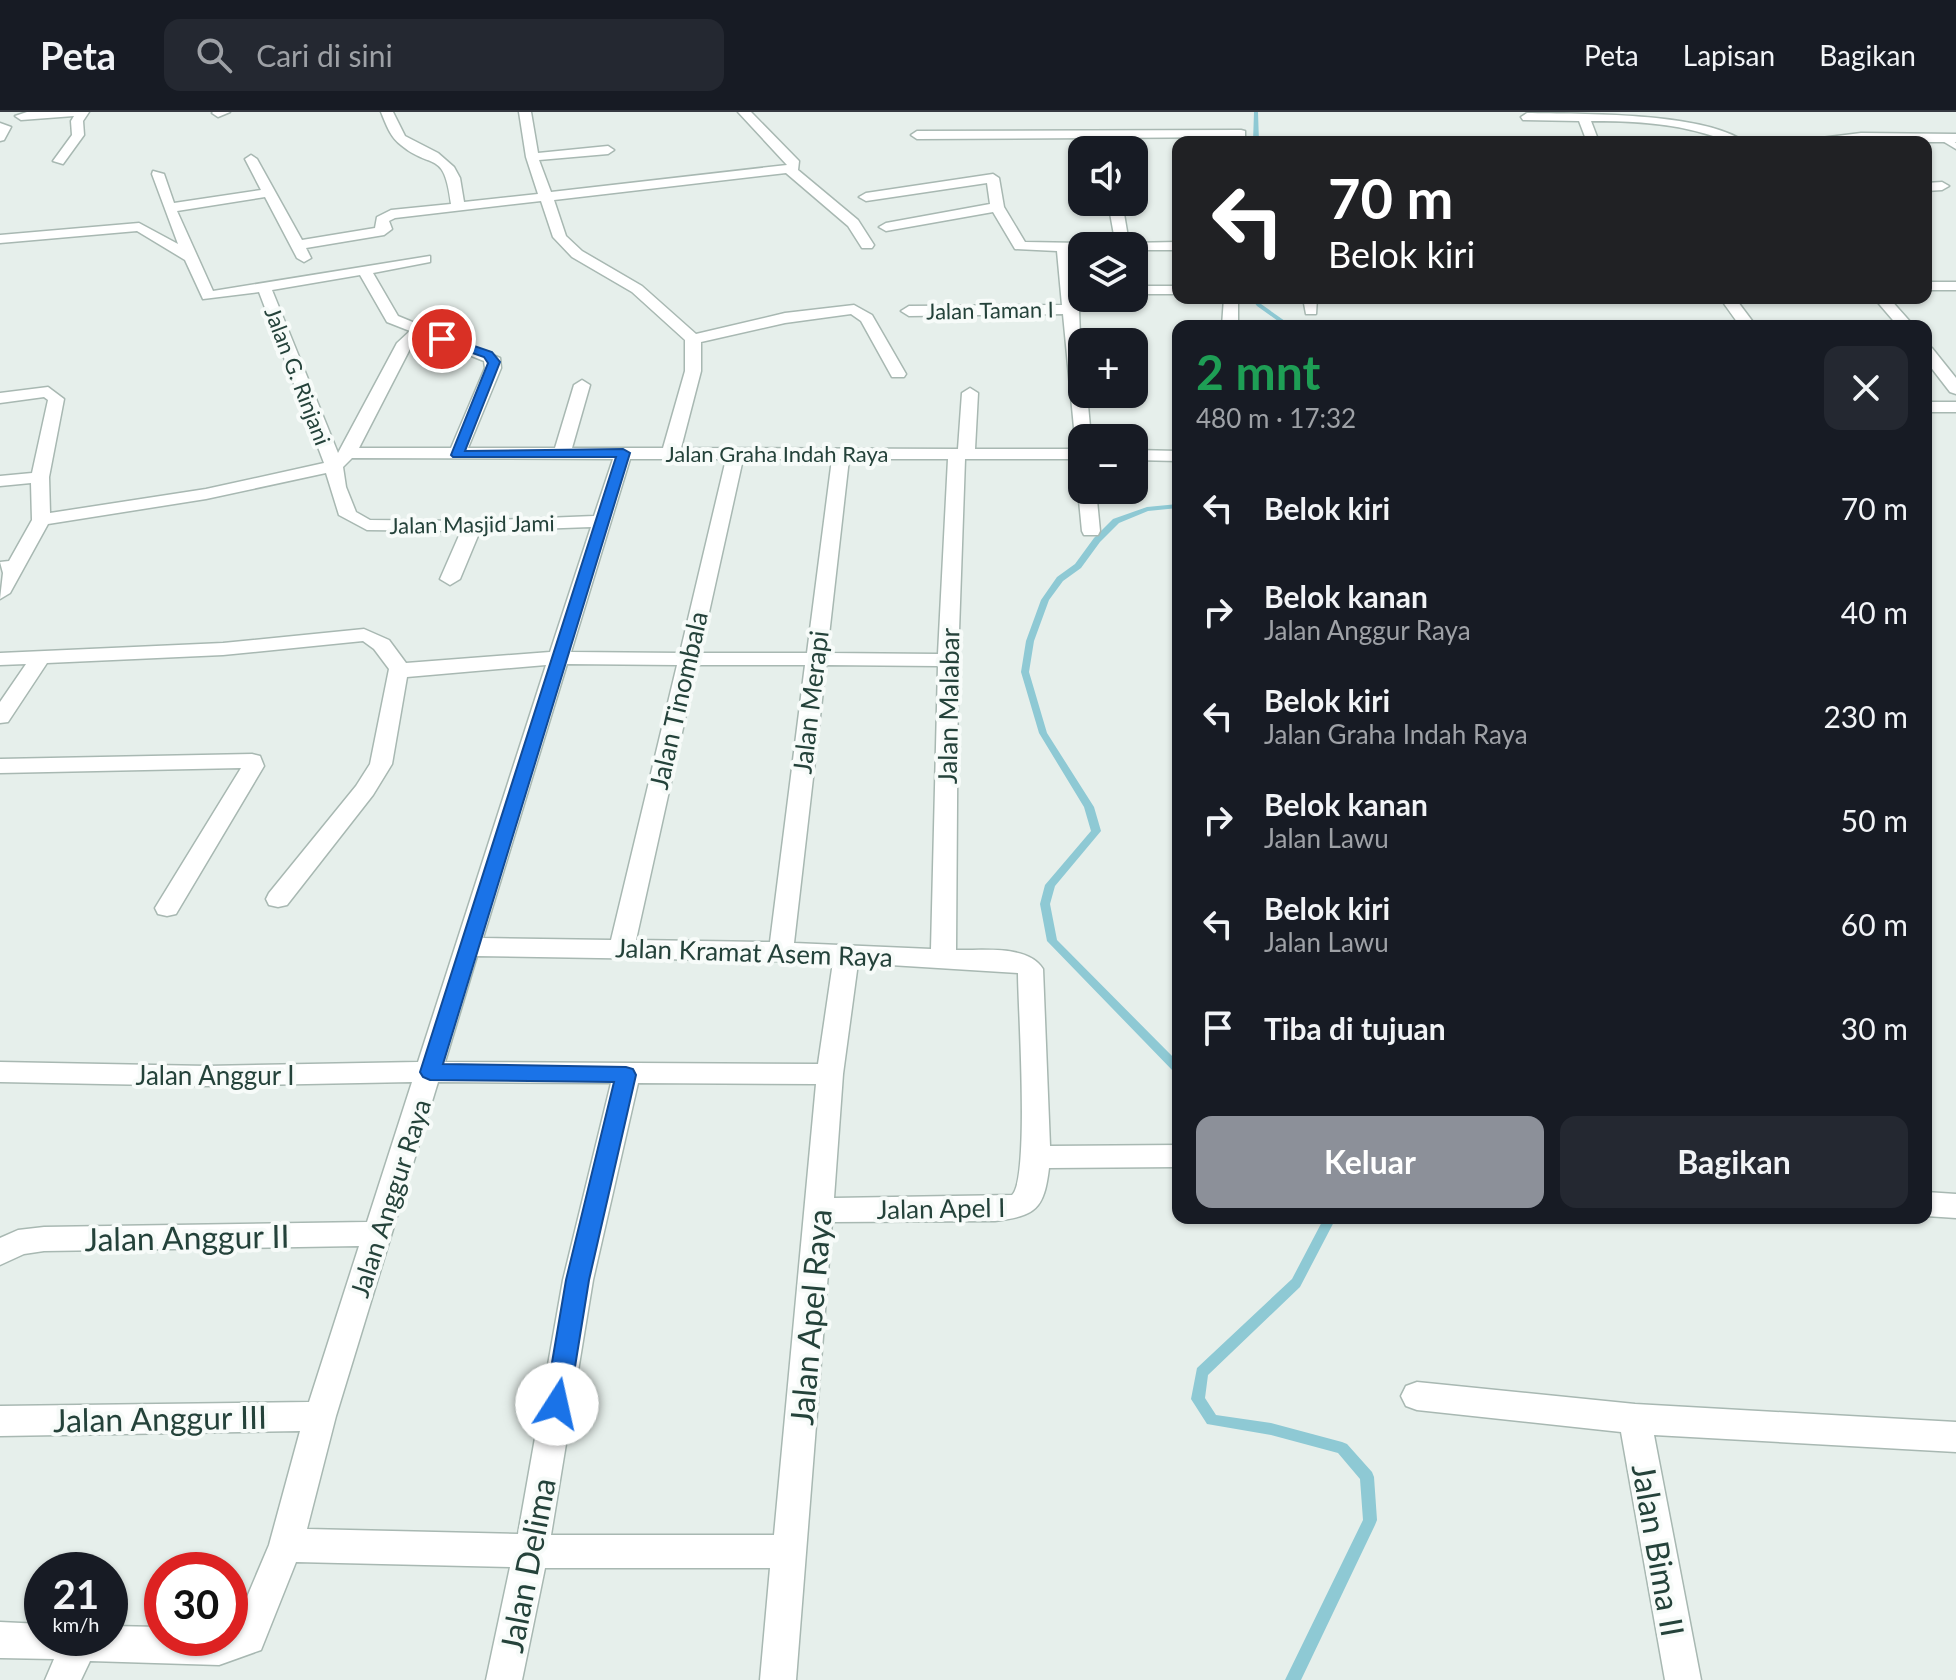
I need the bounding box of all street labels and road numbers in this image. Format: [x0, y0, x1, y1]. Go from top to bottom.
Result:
street label: Jalan Taman I [926, 295, 1054, 325]
street label: Jalan G. Rinjani [259, 303, 337, 449]
street label: Jalan Graha Indah Raya [665, 440, 889, 467]
street label: Jalan Masjid Jami [389, 509, 555, 539]
street label: Jalan Tinombala [642, 608, 714, 792]
street label: Jalan Malabar [931, 627, 965, 784]
street label: Jalan Merapi [785, 629, 835, 775]
street label: Jalan Kramat Asem Raya [615, 931, 893, 973]
street label: Jalan Anggur I [135, 1059, 295, 1091]
street label: Jalan Anggur Raya [343, 1095, 437, 1301]
street label: Jalan Apel I [876, 1191, 1006, 1225]
street label: Jalan Apel Raya [781, 1207, 839, 1427]
street label: Jalan Anggur II [84, 1216, 290, 1258]
street label: Jalan Anggur III [53, 1397, 267, 1439]
street label: Jalan Bima II [1625, 1461, 1693, 1639]
street label: Jalan Delima [491, 1475, 563, 1655]

